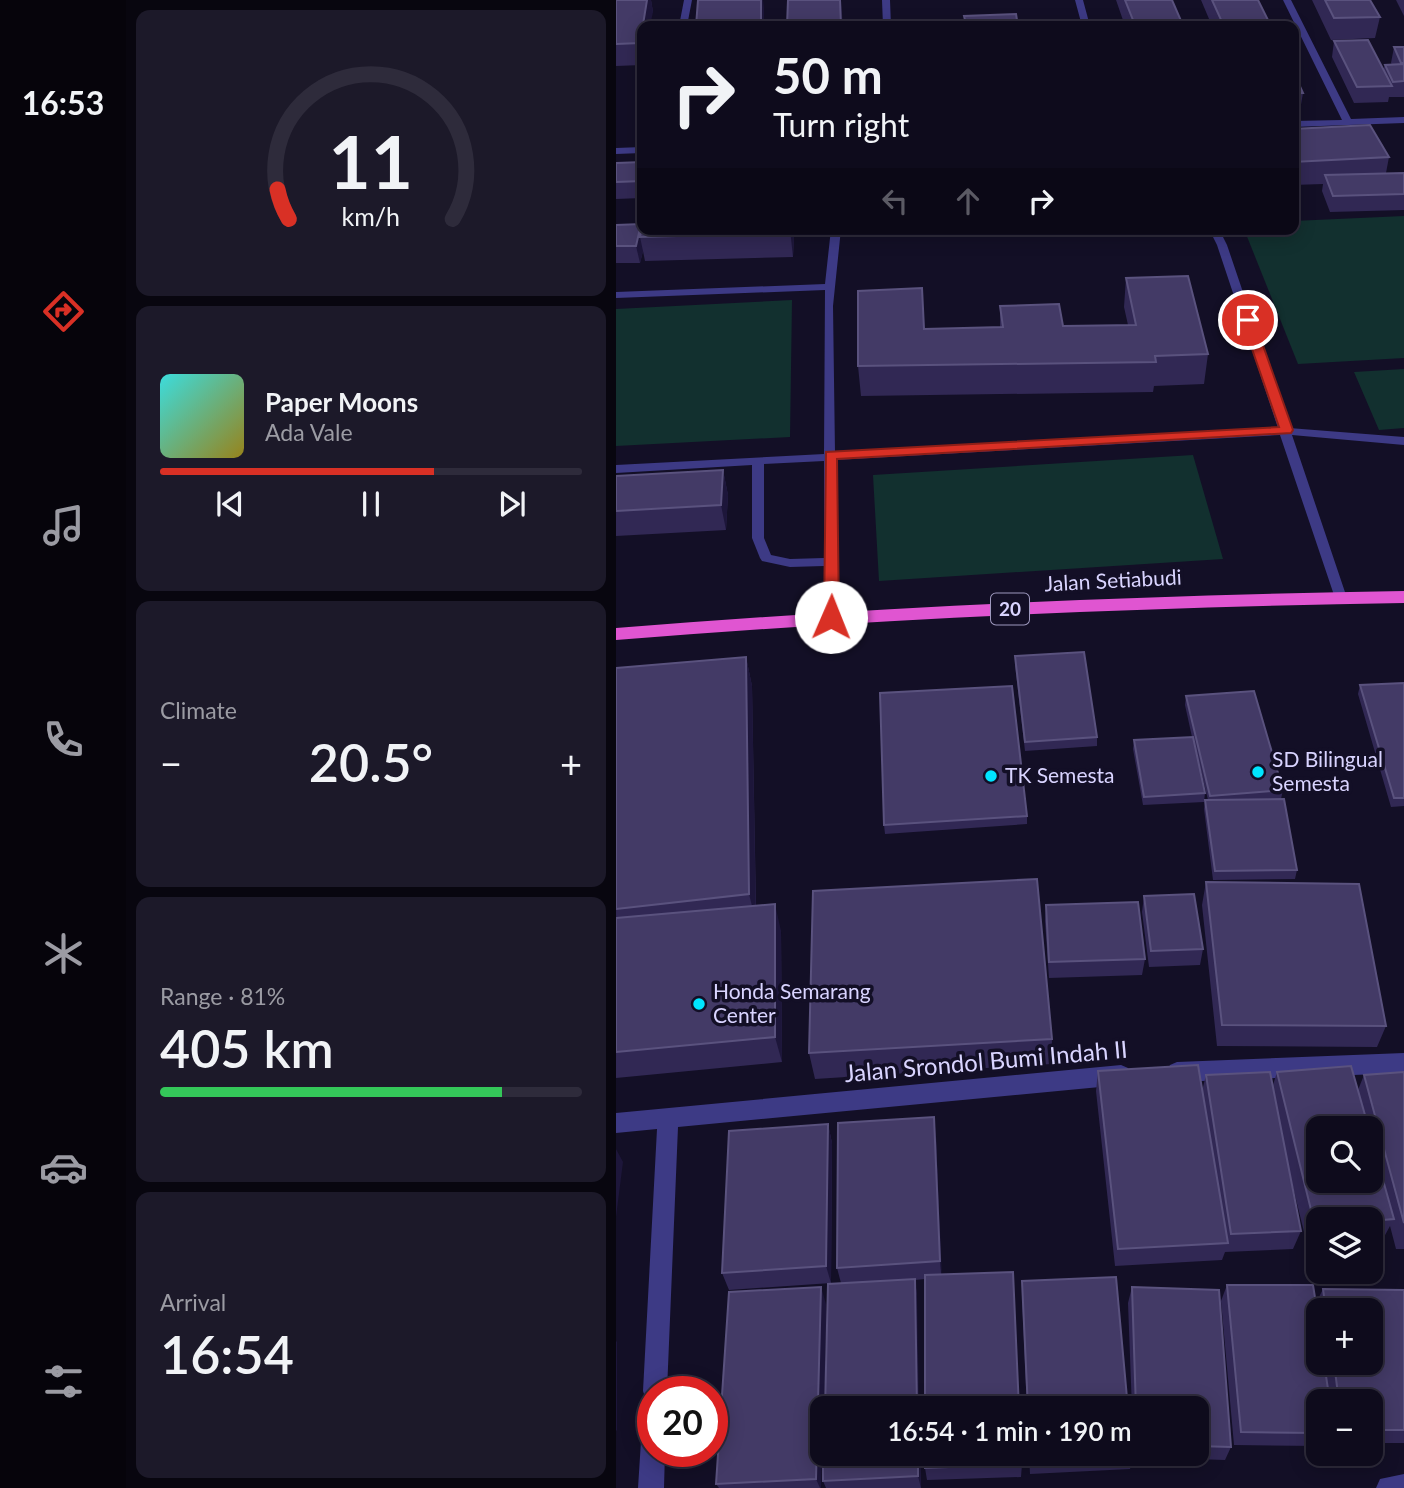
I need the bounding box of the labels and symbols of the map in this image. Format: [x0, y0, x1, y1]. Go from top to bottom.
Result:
pin [1218, 290, 1278, 350]
street label: Jalan Setiabudi [1044, 563, 1182, 596]
position arrow [794, 580, 868, 654]
road number: 20 [991, 594, 1029, 624]
place label: SD Bilingual Semesta [1272, 746, 1383, 795]
place label: TK Semesta [1005, 762, 1115, 787]
marker: SD Bilingual Semesta [1250, 764, 1266, 780]
marker: TK Semesta [983, 768, 999, 784]
place label: Honda Semarang Center [713, 978, 871, 1027]
marker: Honda Semarang Center [691, 996, 707, 1012]
street label: Jalan Srondol Bumi Indah II [843, 1034, 1129, 1087]
speed limit sign: 20 [637, 1376, 728, 1467]

